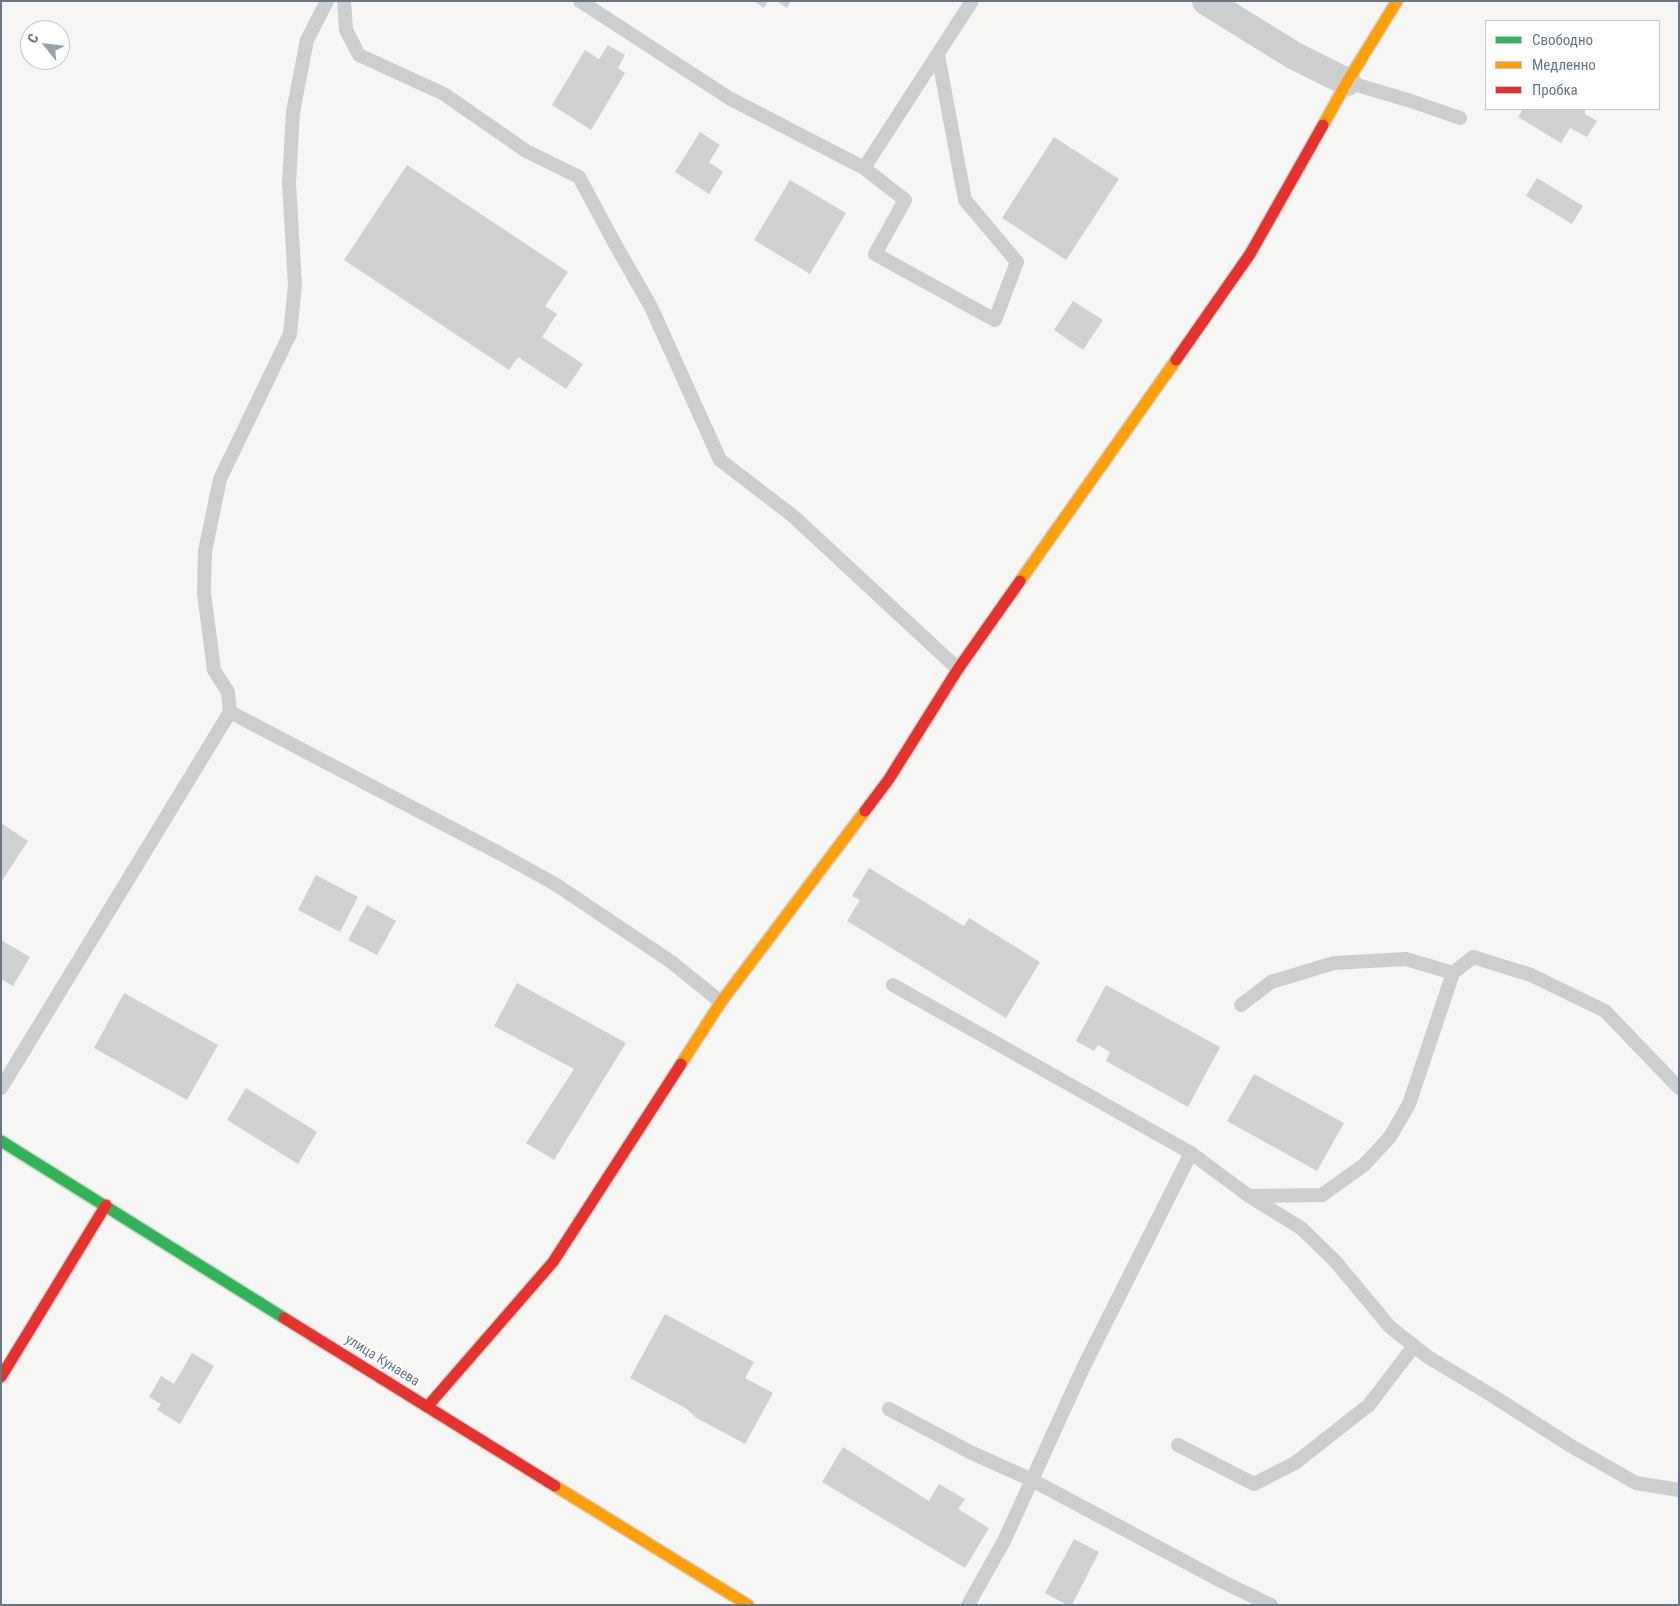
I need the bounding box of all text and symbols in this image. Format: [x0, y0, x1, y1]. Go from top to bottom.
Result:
north arrow [20, 20, 70, 70]
legend [1485, 20, 1660, 110]
text: С [24, 31, 42, 46]
text: Свободно [1532, 31, 1593, 49]
text: Медленно [1532, 56, 1596, 74]
text: Пробка [1532, 81, 1578, 99]
street label: улица Кунаева [342, 1331, 422, 1391]

